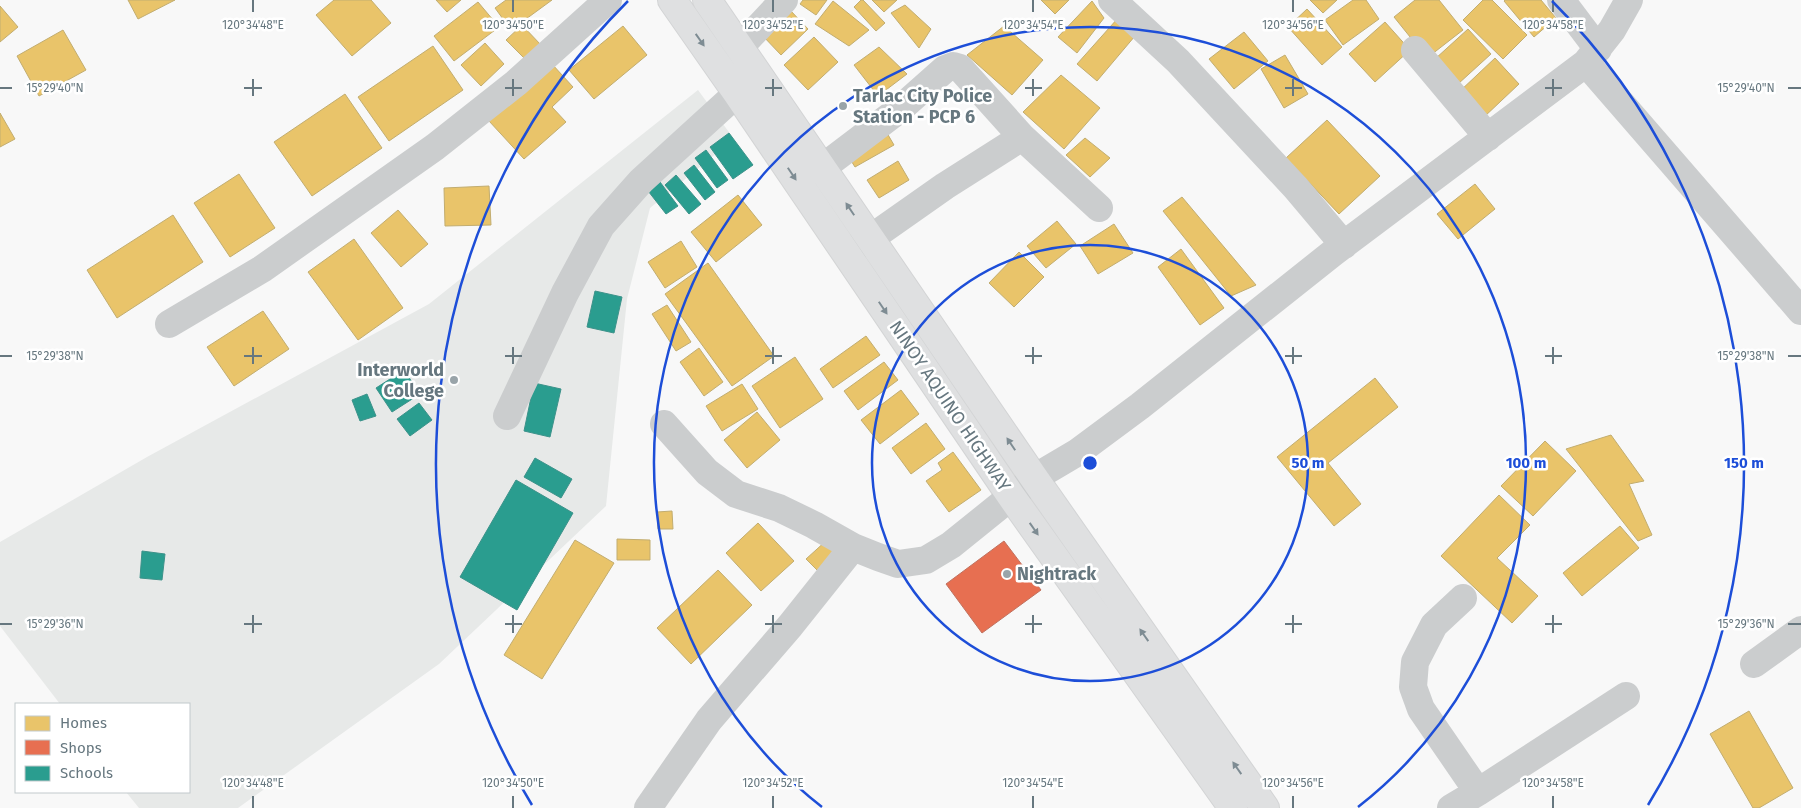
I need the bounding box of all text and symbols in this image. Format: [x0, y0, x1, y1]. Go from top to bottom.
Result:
text: 120°34'48"E [222, 18, 284, 32]
text: 120°34'50"E [482, 18, 544, 32]
text: 120°34'52"E [742, 18, 804, 32]
text: 120°34'54"E [1002, 18, 1064, 32]
text: 120°34'56"E [1262, 18, 1324, 32]
text: 120°34'58"E [1522, 18, 1584, 32]
one-way arrow [695, 33, 705, 47]
text: 15°29'40"N [26, 81, 84, 95]
text: 15°29'40"N [1717, 81, 1775, 95]
place label: Tarlac City Police Station - PCP 6 [853, 85, 992, 128]
marker: Tarlac City Police Station - PCP 6 [837, 100, 849, 112]
one-way arrow [787, 167, 797, 180]
one-way arrow [845, 202, 855, 215]
one-way arrow [878, 301, 888, 315]
street label: NINOY AQUINO HIGHWAY [885, 316, 1015, 496]
text: 15°29'38"N [26, 349, 84, 363]
text: 15°29'38"N [1717, 349, 1775, 363]
place label: Interworld College [357, 359, 444, 402]
marker: Interworld College [448, 374, 460, 386]
one-way arrow [1006, 437, 1016, 451]
centre of rings [1081, 454, 1099, 472]
text: 50 m [1291, 454, 1325, 472]
text: 100 m [1506, 454, 1546, 472]
text: 150 m [1724, 454, 1764, 472]
one-way arrow [1029, 522, 1039, 536]
place label: Nightrack [1017, 563, 1097, 585]
marker: Nightrack [1001, 568, 1013, 580]
text: 15°29'36"N [26, 617, 84, 631]
text: 15°29'36"N [1717, 617, 1775, 631]
one-way arrow [1139, 628, 1149, 642]
legend [15, 703, 190, 793]
text: Homes [60, 714, 107, 732]
text: Shops [60, 739, 102, 757]
one-way arrow [1232, 761, 1242, 775]
text: Schools [60, 764, 113, 782]
text: 120°34'48"E [222, 776, 284, 790]
text: 120°34'50"E [482, 776, 544, 790]
text: 120°34'52"E [742, 776, 804, 790]
text: 120°34'54"E [1002, 776, 1064, 790]
text: 120°34'56"E [1262, 776, 1324, 790]
text: 120°34'58"E [1522, 776, 1584, 790]

